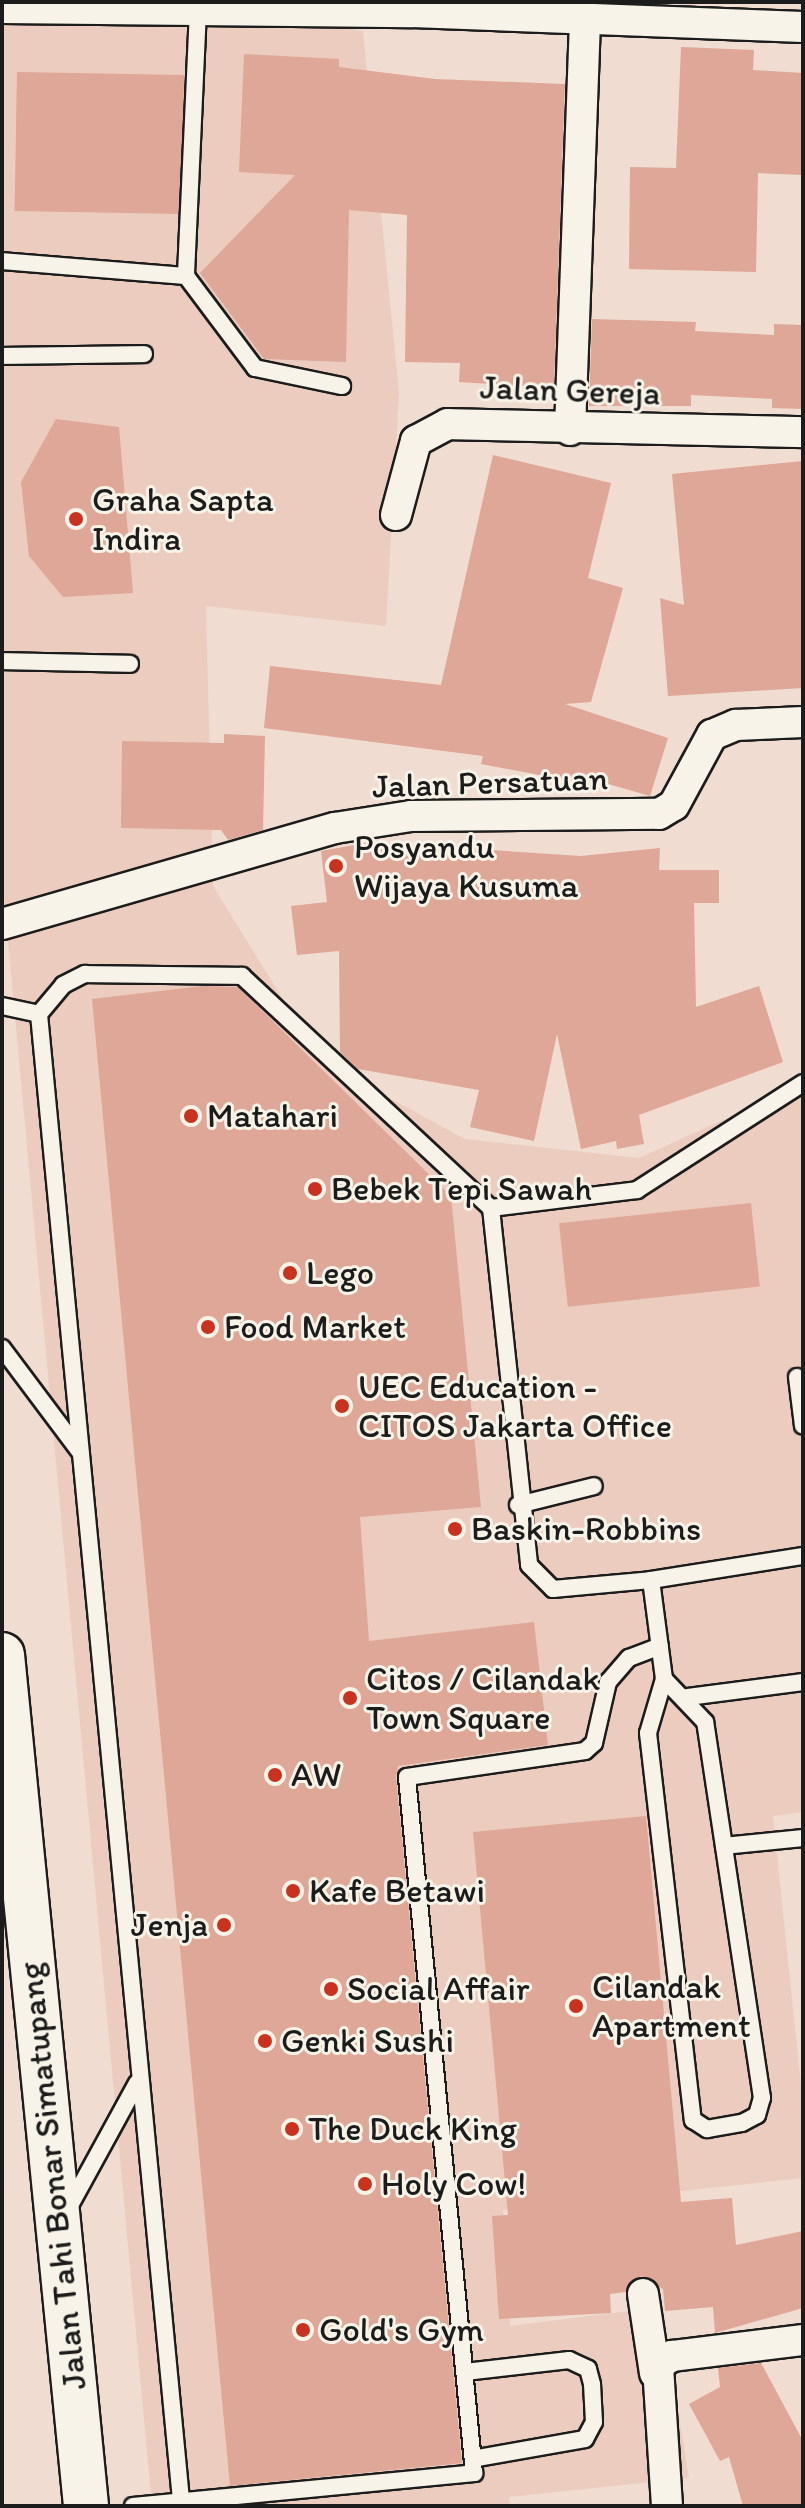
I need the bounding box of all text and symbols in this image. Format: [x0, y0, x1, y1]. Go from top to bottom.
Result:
street label: Jalan Gereja [479, 366, 661, 414]
place label: Graha Sapta Indira [92, 479, 273, 558]
marker: Graha Sapta Indira [67, 510, 85, 528]
street label: Jalan Persatuan [372, 758, 608, 806]
place label: Posyandu Wijaya Kusuma [354, 826, 577, 906]
marker: Posyandu Wijaya Kusuma [325, 855, 347, 877]
place label: Matahari [207, 1096, 338, 1136]
marker: Matahari [182, 1107, 200, 1125]
place label: Bebek Tepi Sawah [331, 1169, 588, 1209]
marker: Bebek Tepi Sawah [306, 1180, 324, 1198]
place label: Lego [306, 1253, 374, 1293]
marker: Lego [281, 1264, 299, 1282]
place label: Food Market [224, 1307, 406, 1347]
marker: Food Market [199, 1318, 217, 1336]
place label: UEC Education - CITOS Jakarta Office [358, 1366, 672, 1446]
marker: UEC Education - CITOS Jakarta Office [333, 1397, 351, 1415]
place label: Baskin-Robbins [471, 1509, 701, 1549]
marker: Baskin-Robbins [446, 1520, 464, 1538]
place label: Citos / Cilandak Town Square [366, 1658, 600, 1738]
marker: Citos / Cilandak Town Square [341, 1689, 359, 1707]
place label: AW [291, 1755, 341, 1795]
marker: AW [266, 1766, 284, 1784]
place label: Kafe Betawi [309, 1871, 484, 1911]
marker: Kafe Betawi [284, 1882, 302, 1900]
place label: Jenja [131, 1905, 208, 1945]
marker: Jenja [215, 1916, 233, 1934]
street label: Jalan Tahi Bonar Simatupang [9, 1962, 95, 2390]
place label: Cilandak Apartment [592, 1966, 751, 2046]
place label: Social Affair [347, 1969, 530, 2009]
marker: Social Affair [322, 1980, 340, 1998]
marker: Cilandak Apartment [567, 1997, 585, 2015]
place label: Genki Sushi [281, 2021, 453, 2061]
marker: Genki Sushi [256, 2032, 274, 2050]
place label: The Duck King [308, 2109, 518, 2149]
marker: The Duck King [283, 2120, 301, 2138]
place label: Holy Cow! [381, 2164, 526, 2204]
marker: Holy Cow! [356, 2175, 374, 2193]
place label: Gold's Gym [319, 2310, 484, 2350]
marker: Gold's Gym [294, 2321, 312, 2339]

